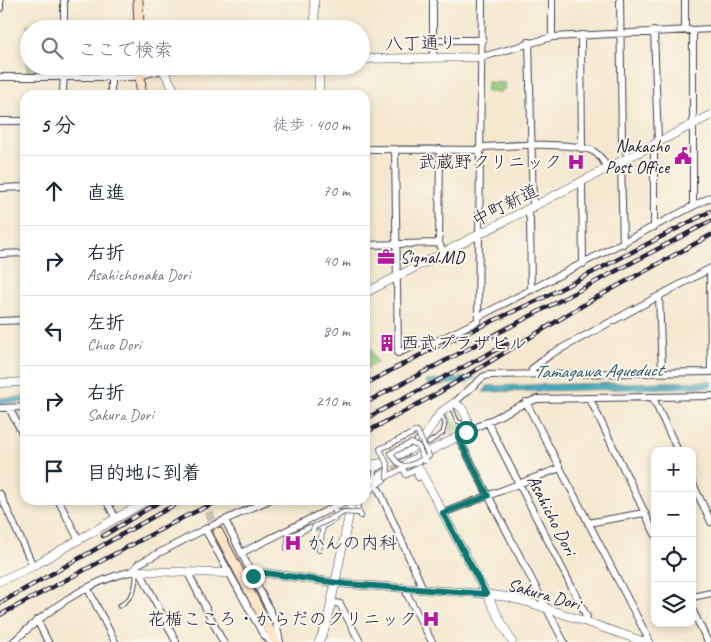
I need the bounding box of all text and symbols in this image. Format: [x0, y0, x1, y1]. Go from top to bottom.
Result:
search box [20, 20, 370, 75]
street label: 八丁通り [385, 31, 457, 55]
icon: search [38, 34, 66, 62]
text: ここで検索 [78, 38, 173, 62]
text: 5 分 [40, 112, 75, 138]
text: 徒歩 · 400 m [273, 115, 350, 135]
place label: Nakacho Post Office [605, 135, 671, 178]
public building icon: Nakacho Post Office [673, 146, 693, 166]
place label: 武蔵野クリニック [418, 151, 562, 173]
hospital icon: 武蔵野クリニック [566, 152, 586, 172]
icon: ahead [40, 177, 68, 205]
street label: 中町新道 [468, 179, 542, 231]
text: 直進 [87, 181, 125, 205]
text: 70 m [323, 181, 350, 201]
text: 右折 [87, 241, 125, 265]
place label: Signal.MD [400, 246, 466, 268]
icon: right [40, 247, 68, 275]
office icon: Signal.MD [376, 247, 396, 267]
text: 40 m [323, 251, 350, 271]
text: Asahichonaka Dori [87, 265, 191, 285]
text: 左折 [87, 311, 125, 335]
icon: left [40, 317, 68, 345]
text: 80 m [323, 321, 350, 341]
place label: 西武プラザビル [401, 332, 527, 354]
building icon: 西武プラザビル [377, 333, 397, 353]
text: Chuo Dori [87, 335, 141, 355]
water label: Tamagawa Aqueduct [534, 358, 666, 384]
text: 右折 [87, 381, 125, 405]
icon: right [40, 387, 68, 415]
text: 210 m [316, 391, 350, 411]
text: Sakura Dori [87, 405, 153, 425]
route start [455, 421, 478, 444]
map controls [651, 447, 696, 627]
button: + [651, 447, 696, 492]
icon: arrive [40, 457, 68, 485]
text: 目的地に到着 [87, 461, 201, 485]
street label: Asahicho Dori [522, 471, 583, 561]
button: − [651, 492, 696, 537]
place label: かんの内科 [307, 532, 397, 554]
hospital icon: かんの内科 [283, 533, 303, 553]
button: locate [651, 537, 696, 582]
route end [242, 565, 265, 588]
street label: Sakura Dori [505, 573, 585, 616]
button: layers [651, 582, 696, 627]
place label: 花楯こころ・からだのクリニック [147, 608, 417, 630]
hospital icon: 花楯こころ・からだのクリニック [421, 609, 441, 629]

